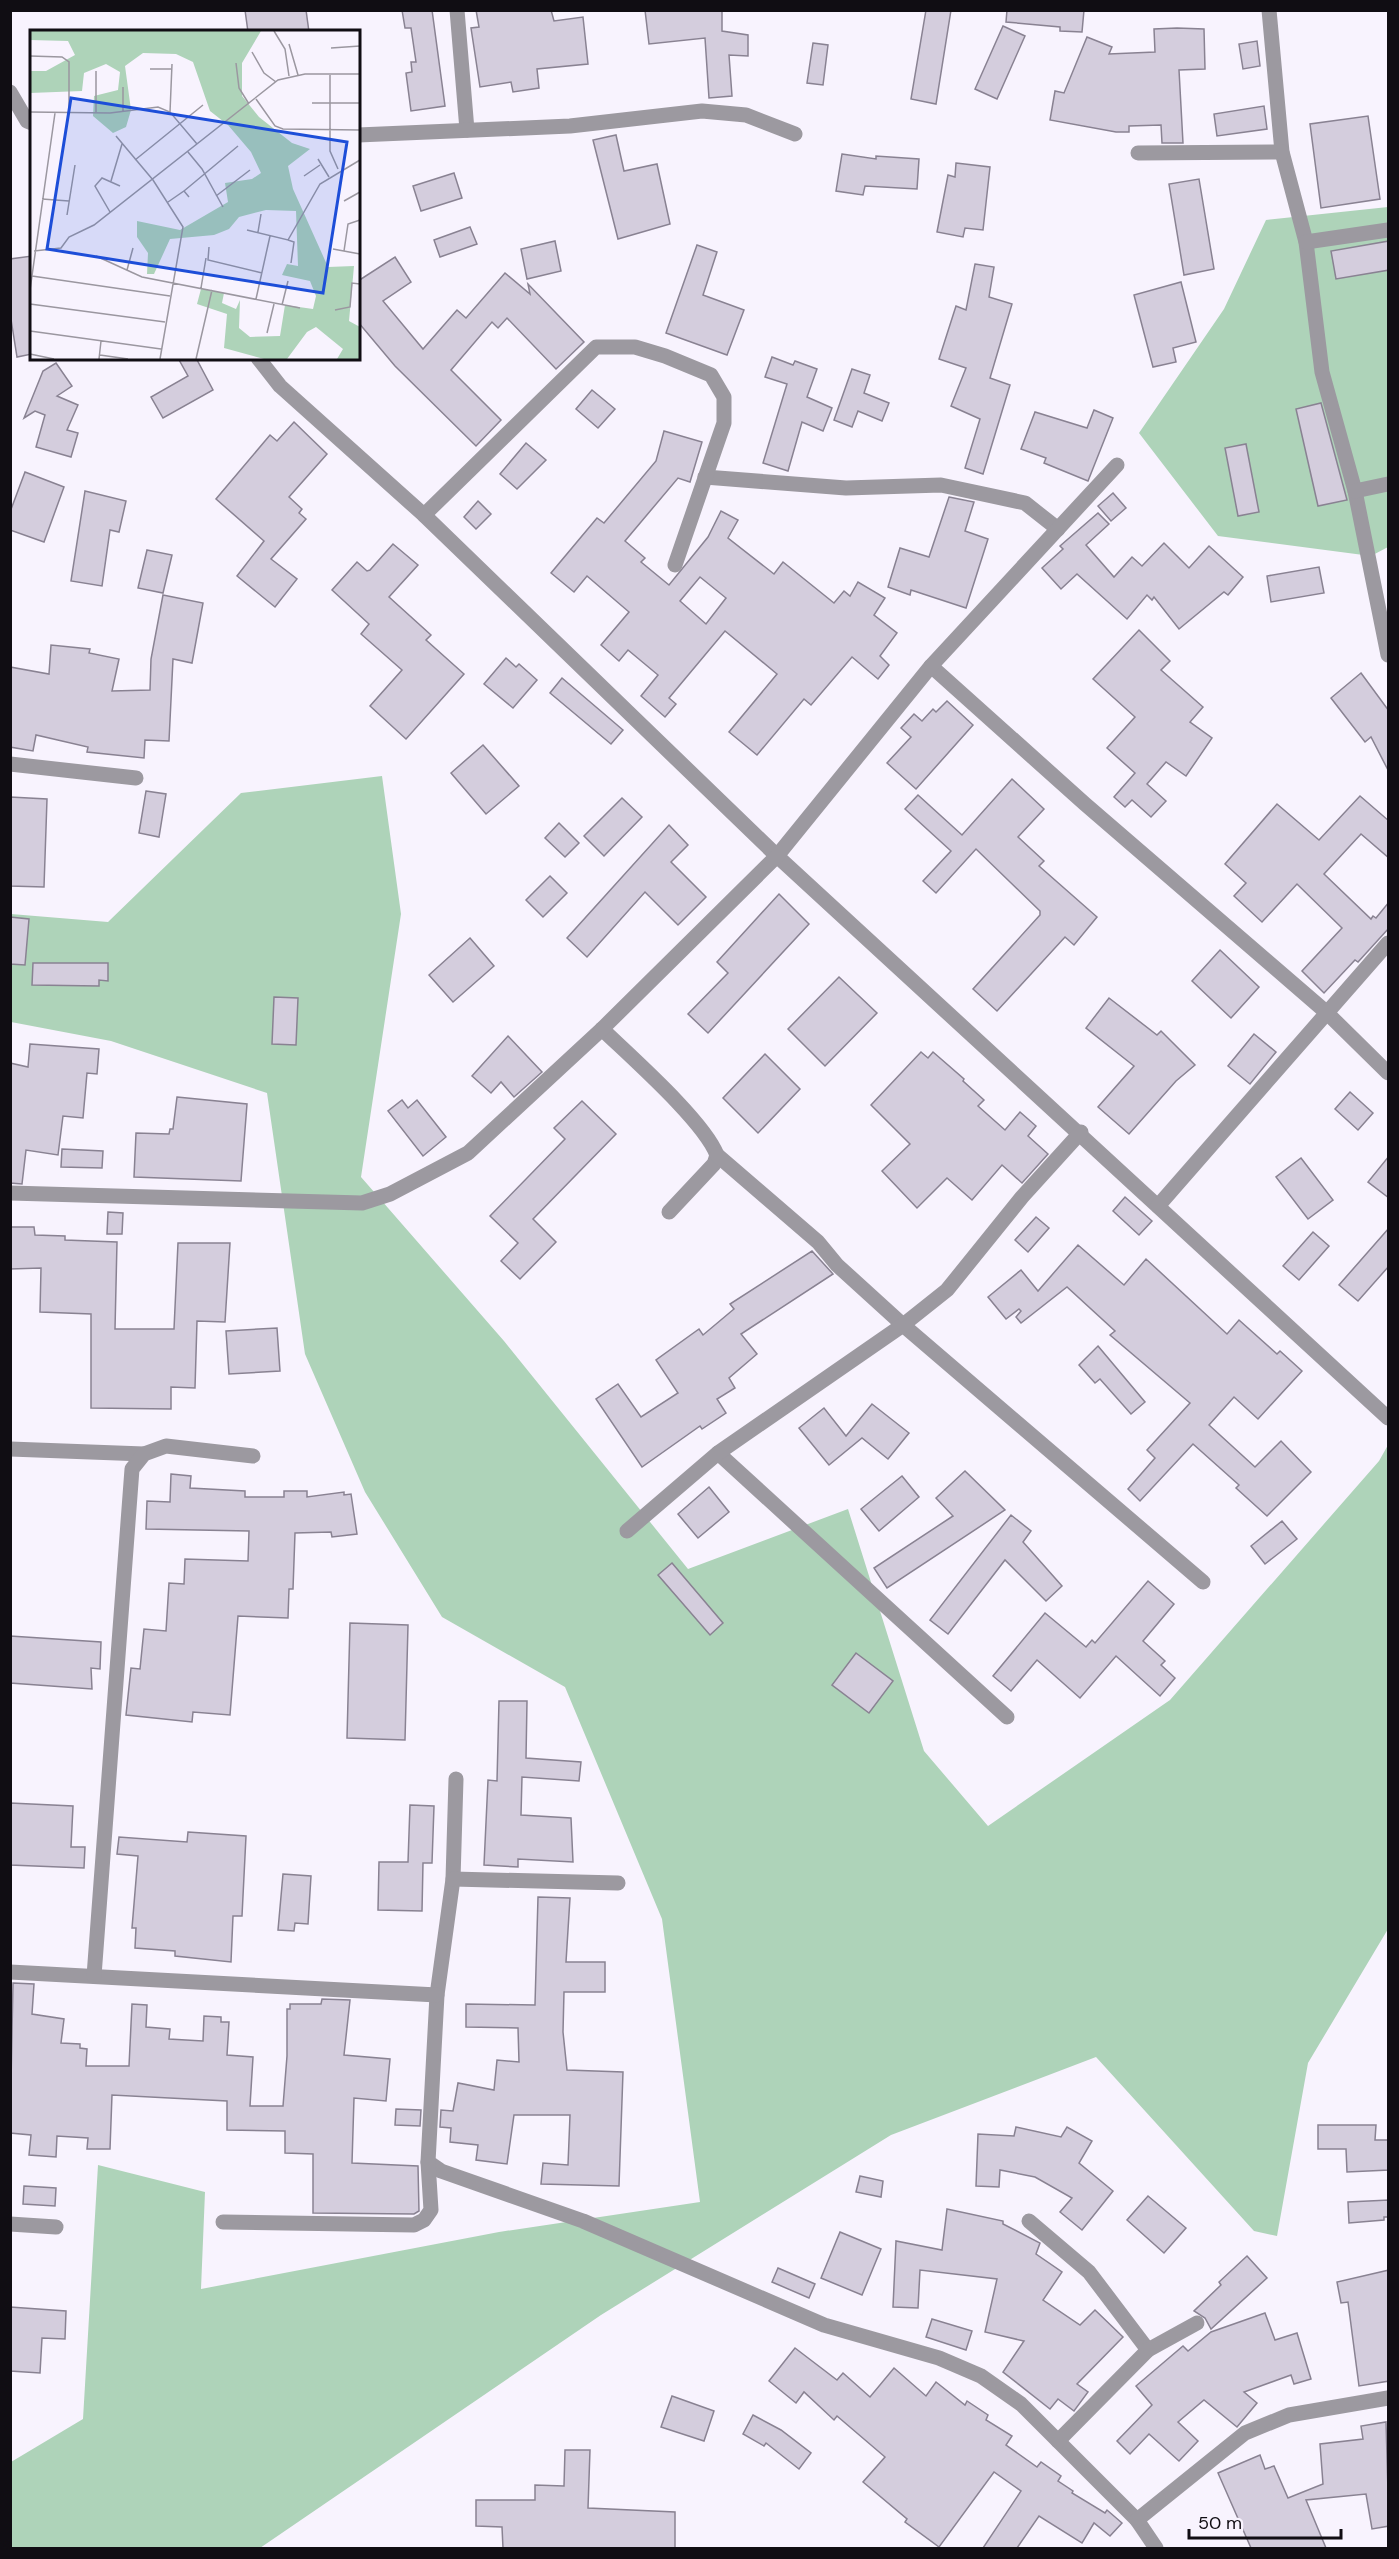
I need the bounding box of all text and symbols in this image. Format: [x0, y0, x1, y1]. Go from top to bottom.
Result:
inset map [30, 30, 360, 360]
scale bar [1189, 2502, 1340, 2540]
text: 50 m [1198, 2511, 1242, 2535]

